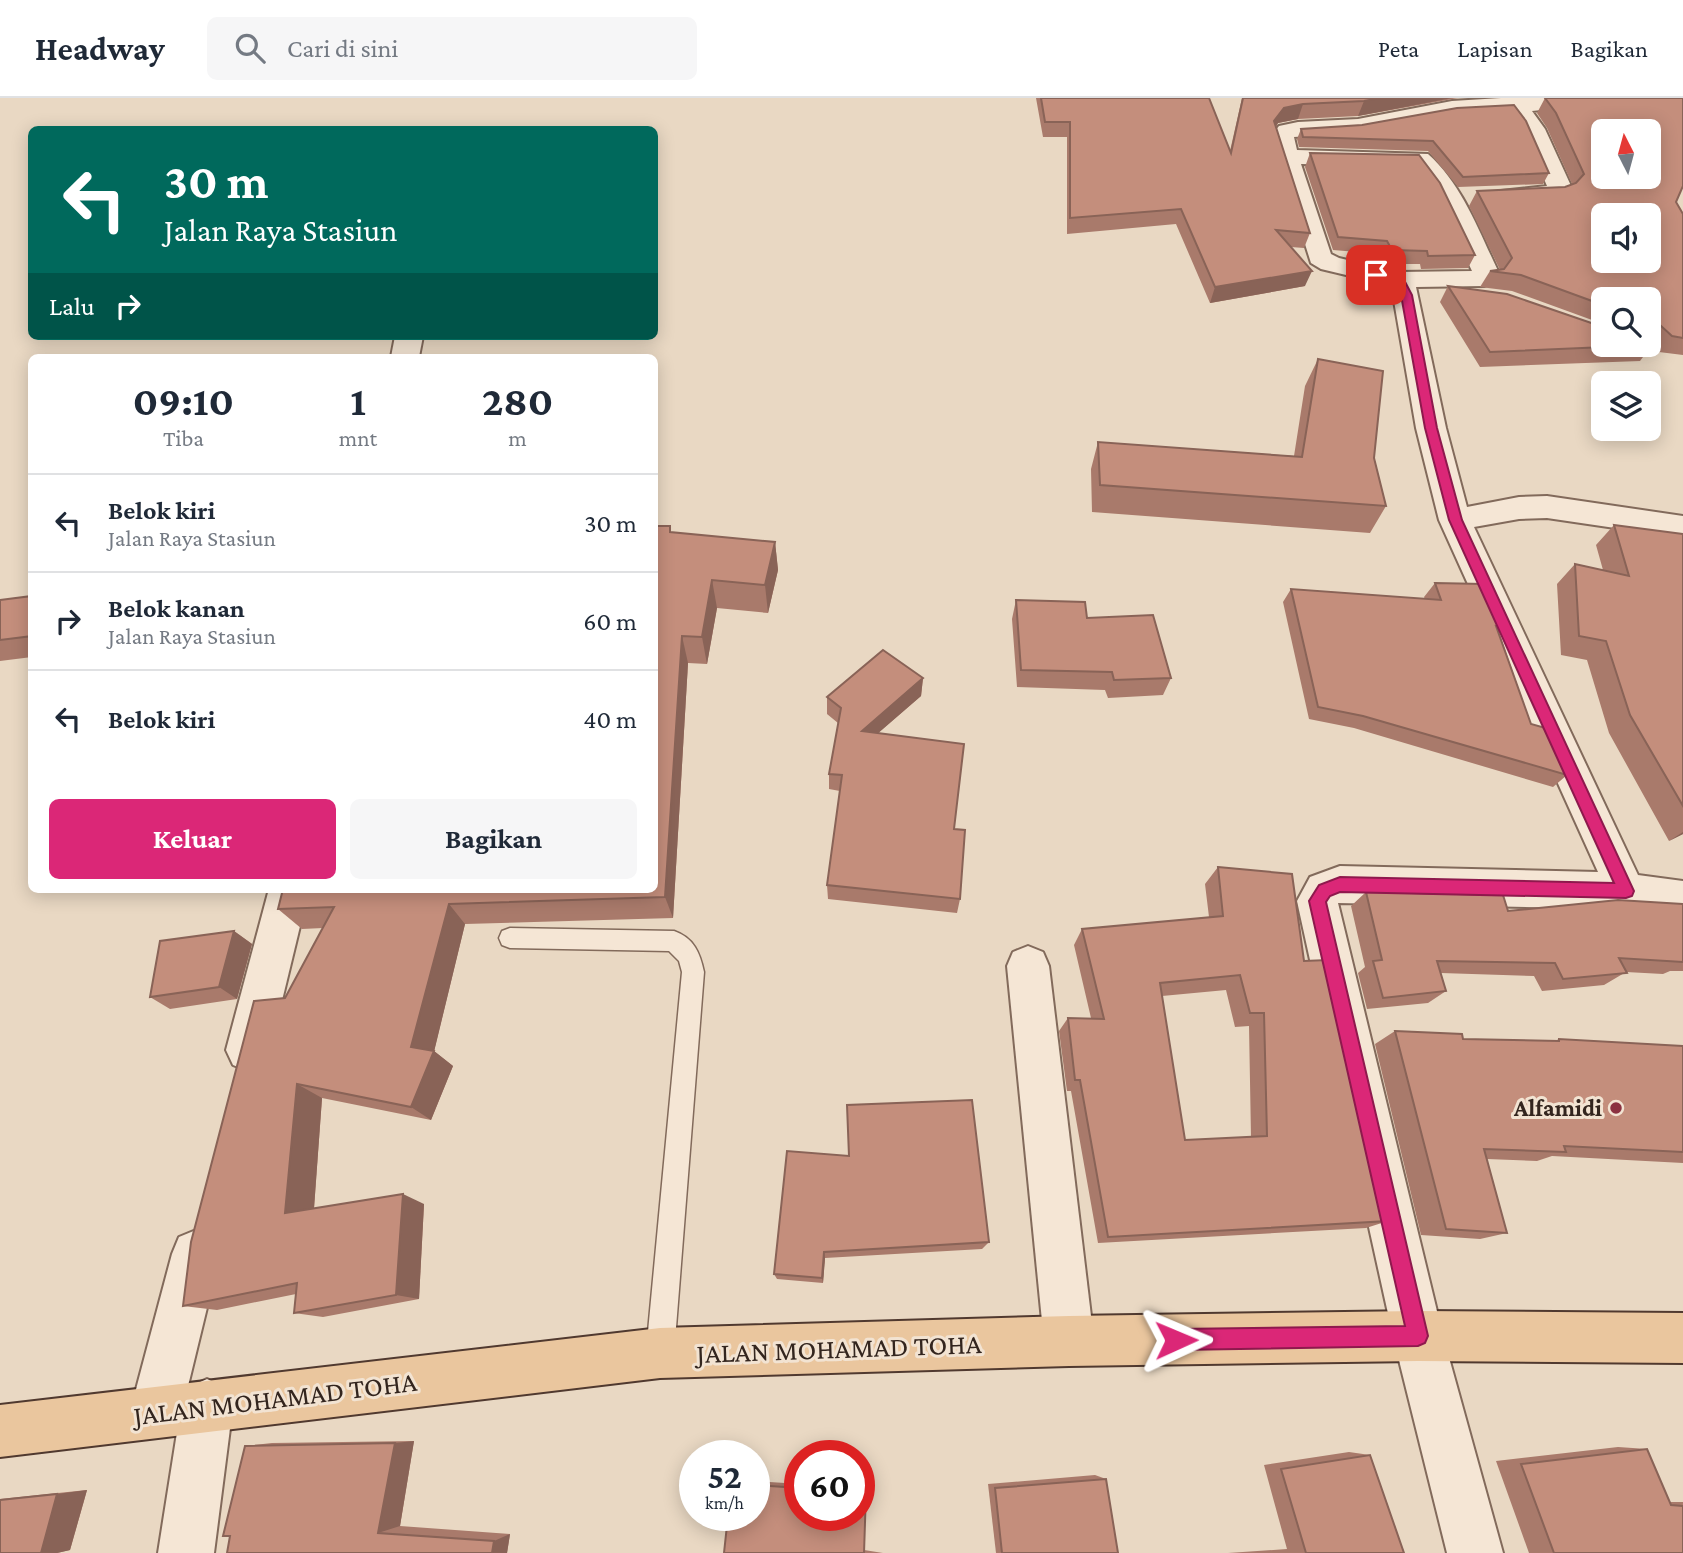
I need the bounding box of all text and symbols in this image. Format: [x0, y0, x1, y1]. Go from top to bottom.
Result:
search box [207, 17, 697, 80]
icon: search [231, 29, 269, 67]
text: Headway [35, 30, 165, 67]
text: Cari di sini [287, 34, 398, 63]
text: Peta [1378, 35, 1419, 62]
text: Lapisan [1457, 35, 1533, 62]
text: Bagikan [1571, 35, 1648, 62]
north arrow [1591, 119, 1661, 189]
map controls [1591, 119, 1661, 441]
icon: left [49, 154, 140, 245]
text: 30 m [164, 154, 269, 209]
button: sound [1591, 203, 1661, 273]
text: Jalan Raya Stasiun [164, 212, 398, 248]
pin [1346, 245, 1406, 305]
icon: arrive [1357, 256, 1395, 294]
icon: right [109, 287, 147, 325]
button: search [1591, 287, 1661, 357]
text: Lalu [49, 292, 95, 321]
button: layers [1591, 371, 1661, 441]
text: 09:10 [133, 377, 234, 424]
text: 1 [350, 377, 366, 424]
text: 280 [482, 377, 553, 424]
text: Tiba [163, 425, 204, 451]
text: mnt [339, 425, 377, 451]
text: m [508, 425, 527, 451]
text: Belok kiri [108, 496, 215, 525]
icon: left [49, 504, 87, 542]
text: 30 m [584, 509, 637, 538]
text: Jalan Raya Stasiun [108, 525, 276, 551]
text: Belok kanan [108, 594, 245, 623]
icon: right [49, 602, 87, 640]
text: 60 m [583, 607, 637, 636]
text: Jalan Raya Stasiun [108, 623, 276, 649]
icon: left [49, 700, 87, 738]
text: Belok kiri [108, 705, 215, 734]
text: 40 m [583, 705, 637, 734]
button: Keluar [49, 799, 336, 879]
button: Bagikan [350, 799, 637, 879]
place label: Alfamidi [1513, 1094, 1602, 1121]
marker: Alfamidi [1608, 1100, 1624, 1116]
position arrow [1139, 1303, 1213, 1377]
street label: JALAN MOHAMAD TOHA [693, 1328, 982, 1369]
street label: JALAN MOHAMAD TOHA [129, 1366, 419, 1432]
speed limit sign: 60 [784, 1440, 875, 1531]
text: 52 [707, 1457, 742, 1496]
text: km/h [705, 1493, 744, 1513]

